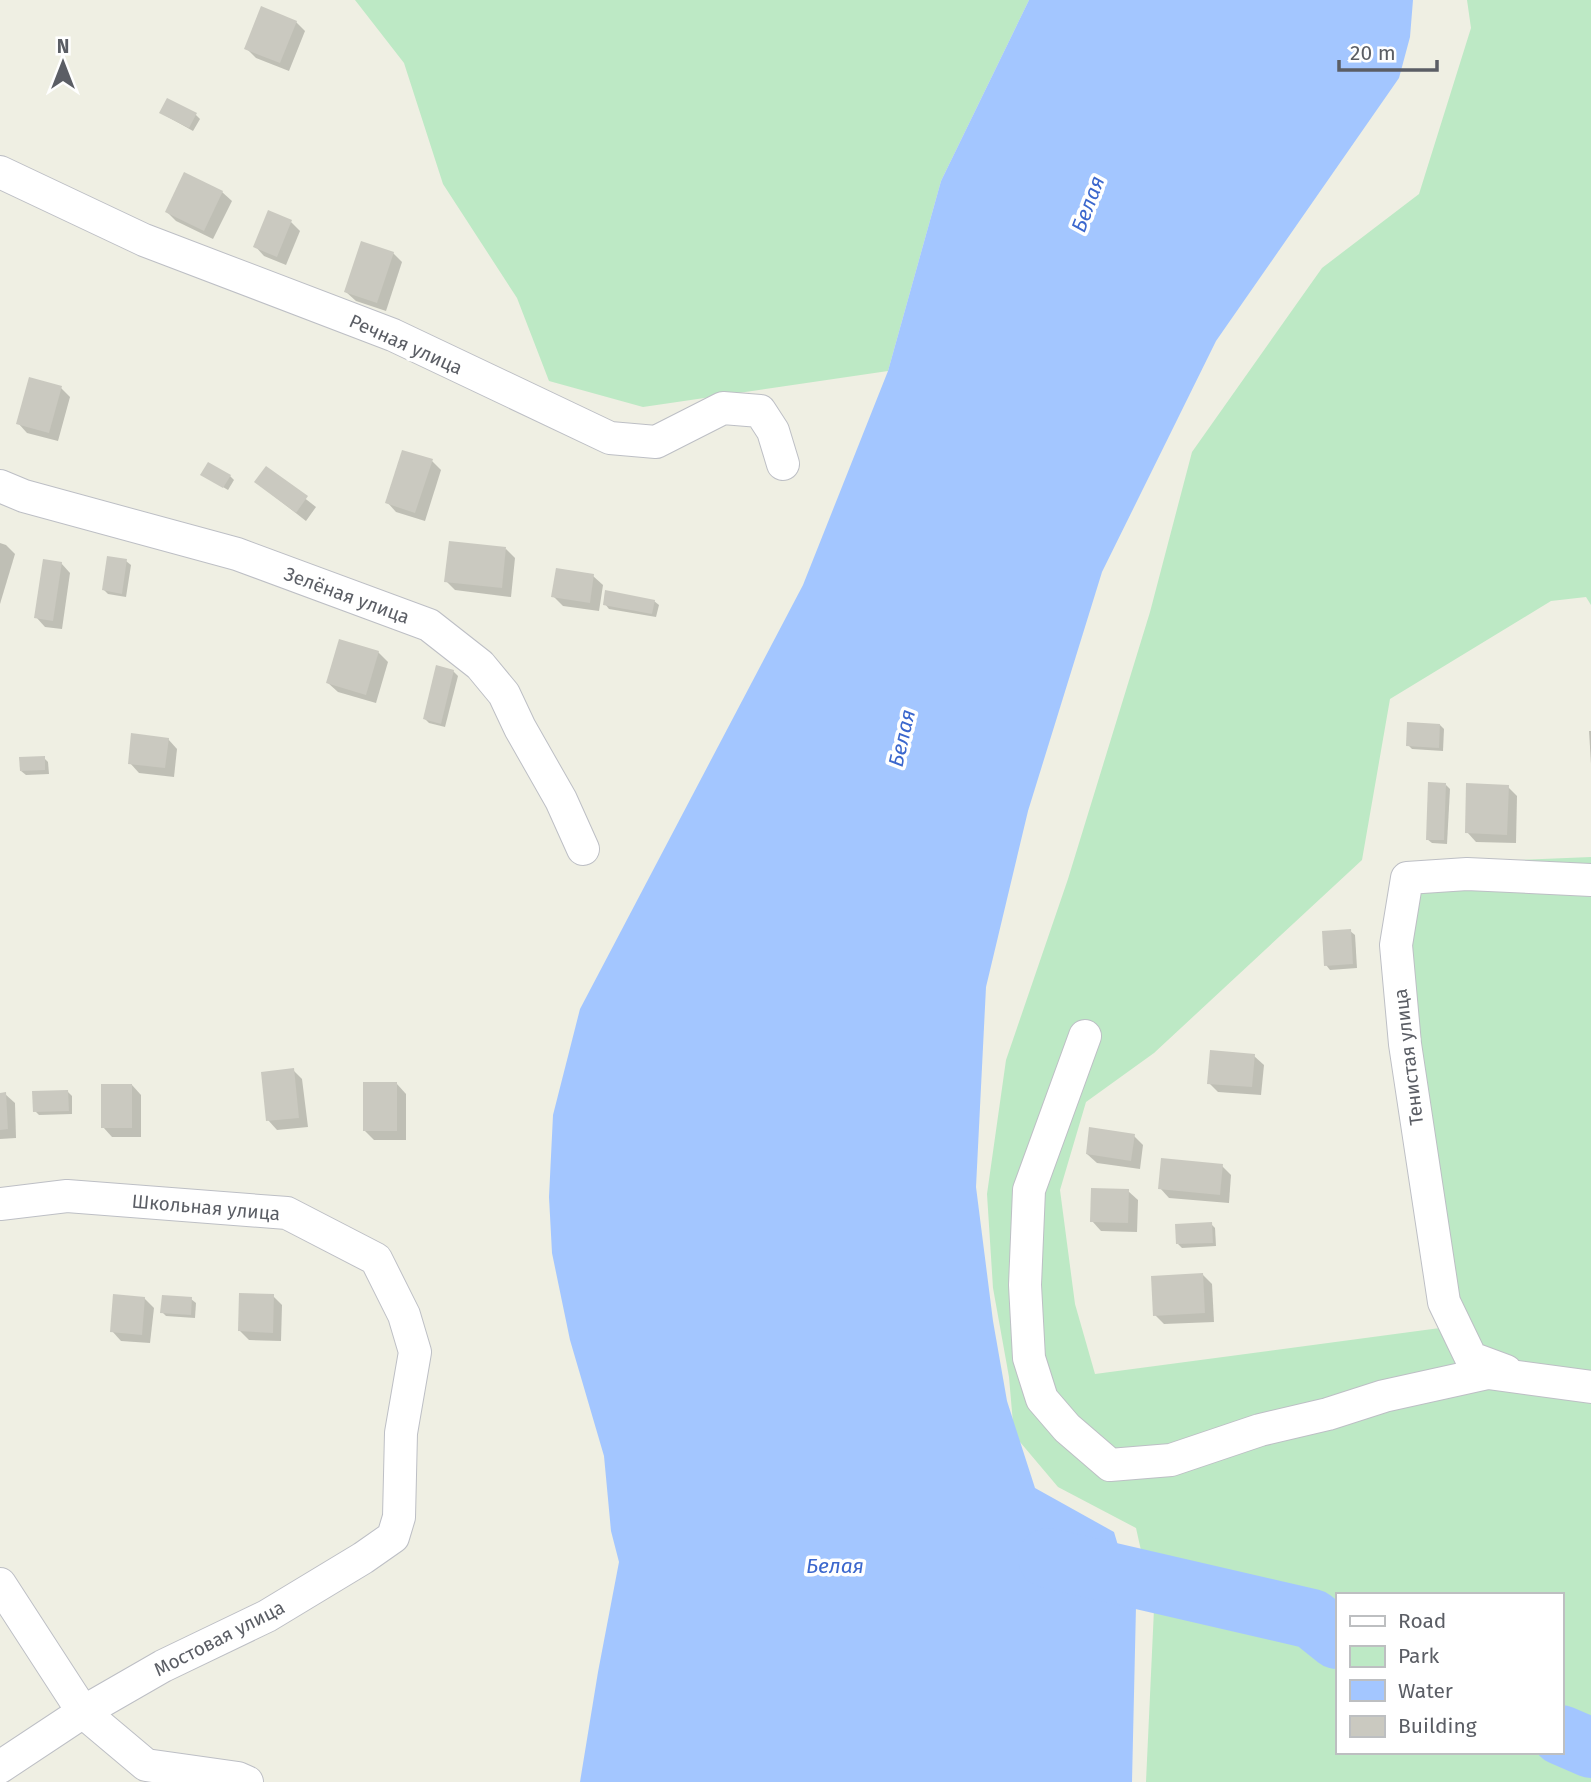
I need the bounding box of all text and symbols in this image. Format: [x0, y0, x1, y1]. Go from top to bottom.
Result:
north arrow [28, 28, 98, 98]
scale bar [1339, 28, 1437, 72]
text: N [57, 35, 69, 58]
text: 20 m [1350, 40, 1396, 66]
water label: Белая [1065, 172, 1111, 236]
street label: Речная улица [346, 309, 466, 380]
street label: Зелёная улица [281, 562, 413, 629]
water label: Белая [883, 707, 921, 769]
street label: Тенистая улица [1389, 987, 1428, 1127]
street label: Школьная улица [131, 1190, 281, 1225]
water label: Белая [806, 1553, 864, 1579]
legend [1336, 1593, 1563, 1754]
street label: Мостовая улица [150, 1596, 288, 1681]
text: Road [1398, 1608, 1446, 1634]
text: Park [1398, 1643, 1440, 1669]
text: Water [1398, 1678, 1453, 1704]
text: Building [1398, 1713, 1477, 1739]

